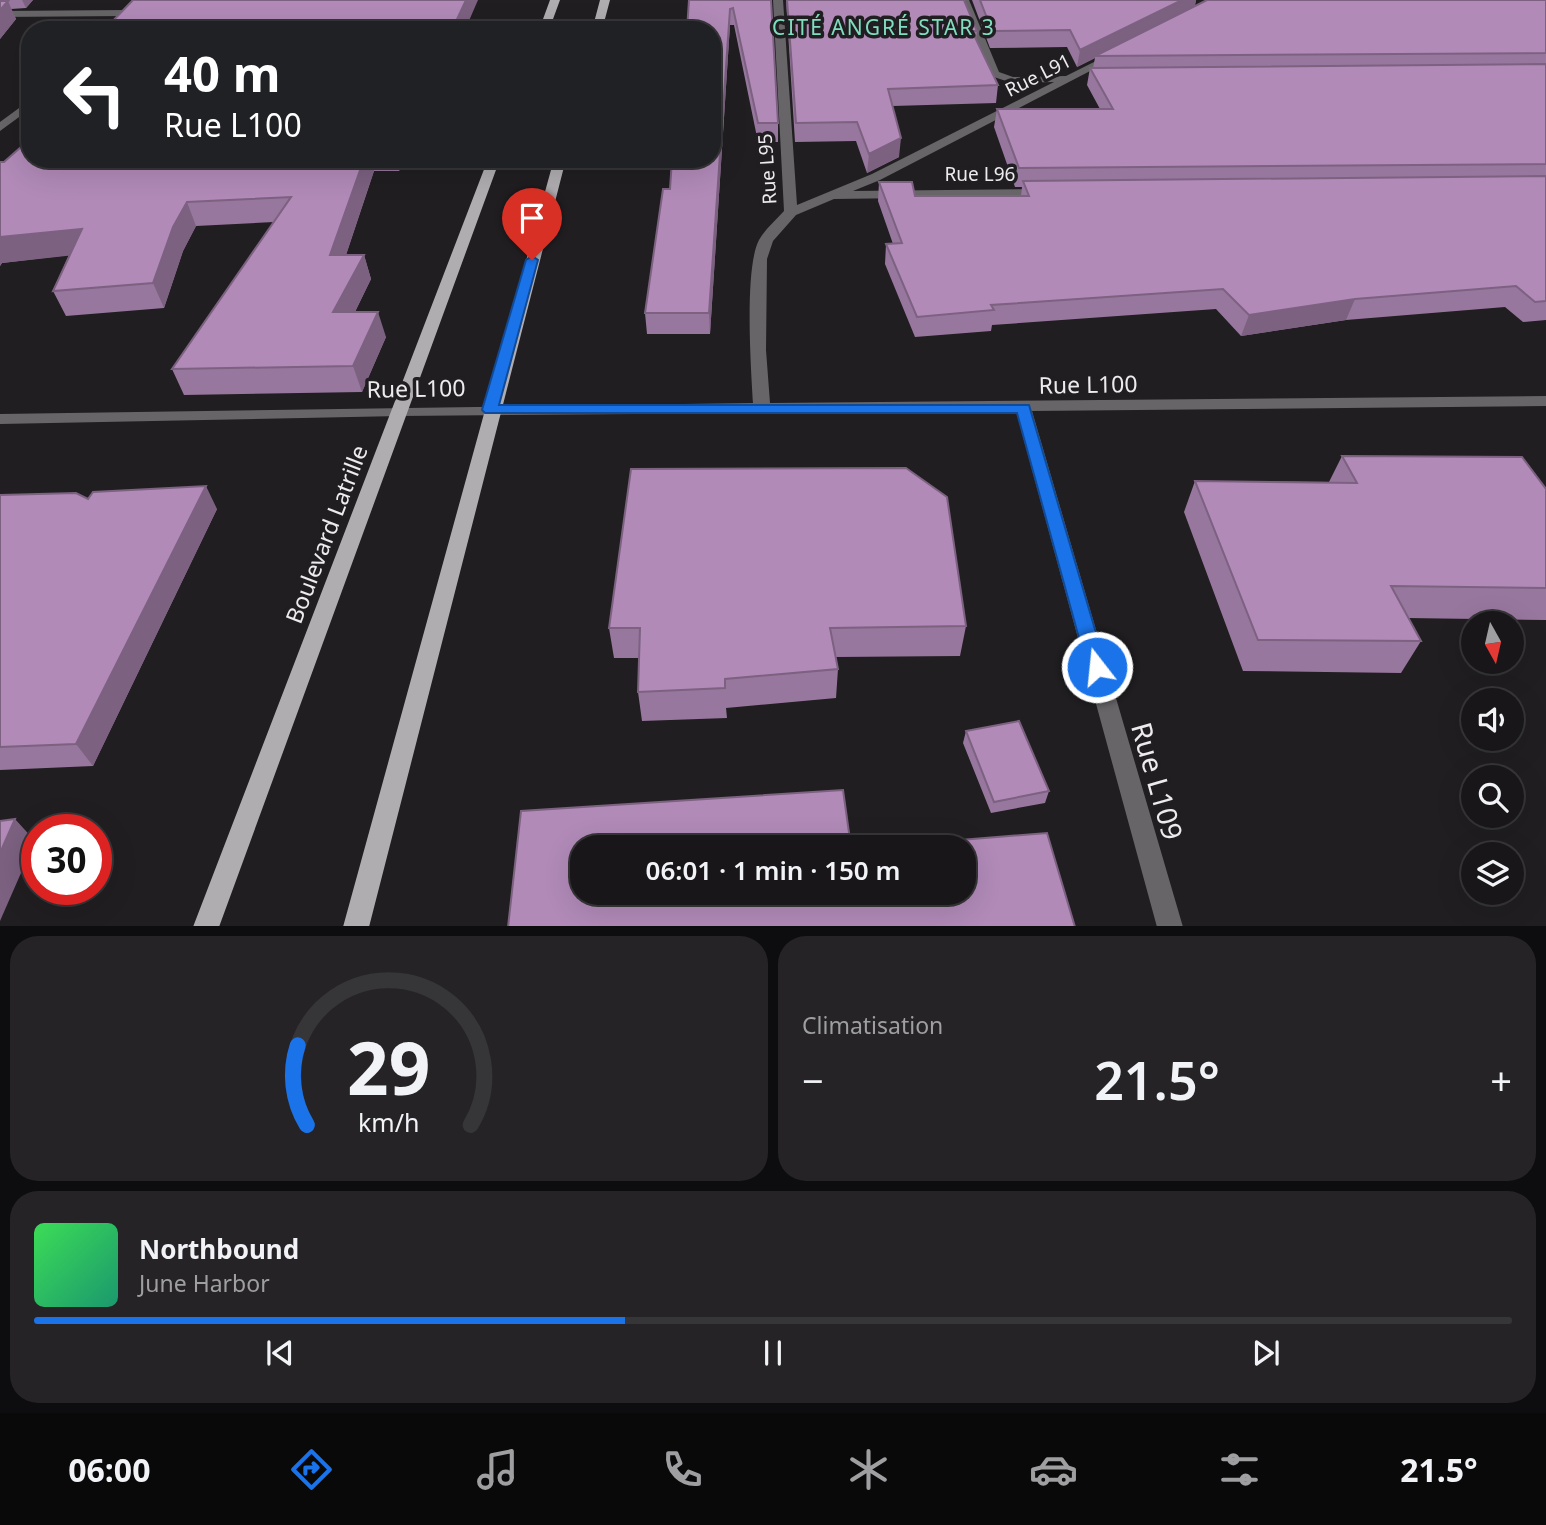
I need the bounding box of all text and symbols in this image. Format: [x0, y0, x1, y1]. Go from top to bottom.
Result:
district label: CITÉ ANGRÉ STAR 3 [772, 13, 996, 41]
text: 40 m [164, 40, 281, 106]
street label: Rue L91 [1001, 47, 1075, 103]
icon: left [49, 49, 140, 140]
text: Rue L100 [164, 103, 302, 146]
street label: Rue L95 [752, 133, 782, 205]
street label: Rue L96 [945, 161, 1015, 187]
pin [502, 188, 562, 260]
icon: arrive [513, 199, 551, 237]
street label: Rue L100 [1038, 367, 1138, 401]
street label: Rue L100 [366, 371, 466, 405]
street label: Boulevard Latrille [277, 440, 375, 628]
north arrow [1461, 611, 1524, 674]
map controls [1461, 611, 1524, 905]
position arrow [1060, 630, 1134, 704]
button: sound [1461, 688, 1524, 751]
street label: Rue L109 [1123, 718, 1193, 844]
button: search [1461, 765, 1524, 828]
speed limit sign: 30 [21, 814, 112, 905]
button: layers [1461, 842, 1524, 905]
text: 06:01 · 1 min · 150 m [646, 852, 900, 888]
text: Climatisation [802, 1009, 943, 1041]
text: 29 [347, 1017, 431, 1116]
text: 21.5° [1094, 1044, 1220, 1115]
text: − [802, 1054, 824, 1106]
text: + [1490, 1054, 1512, 1106]
text: km/h [358, 1104, 420, 1138]
text: Northbound [139, 1231, 299, 1267]
text: June Harbor [139, 1267, 270, 1299]
icon: previous [261, 1334, 299, 1372]
icon: pause [754, 1334, 792, 1372]
icon: next [1247, 1334, 1285, 1372]
icon: directions [287, 1445, 336, 1494]
icon: music [473, 1445, 522, 1494]
icon: phone [658, 1445, 707, 1494]
icon: climate [844, 1445, 893, 1494]
icon: car [1029, 1445, 1078, 1494]
icon: filters [1215, 1445, 1264, 1494]
text: 06:00 [68, 1448, 150, 1491]
text: 21.5° [1400, 1448, 1478, 1491]

